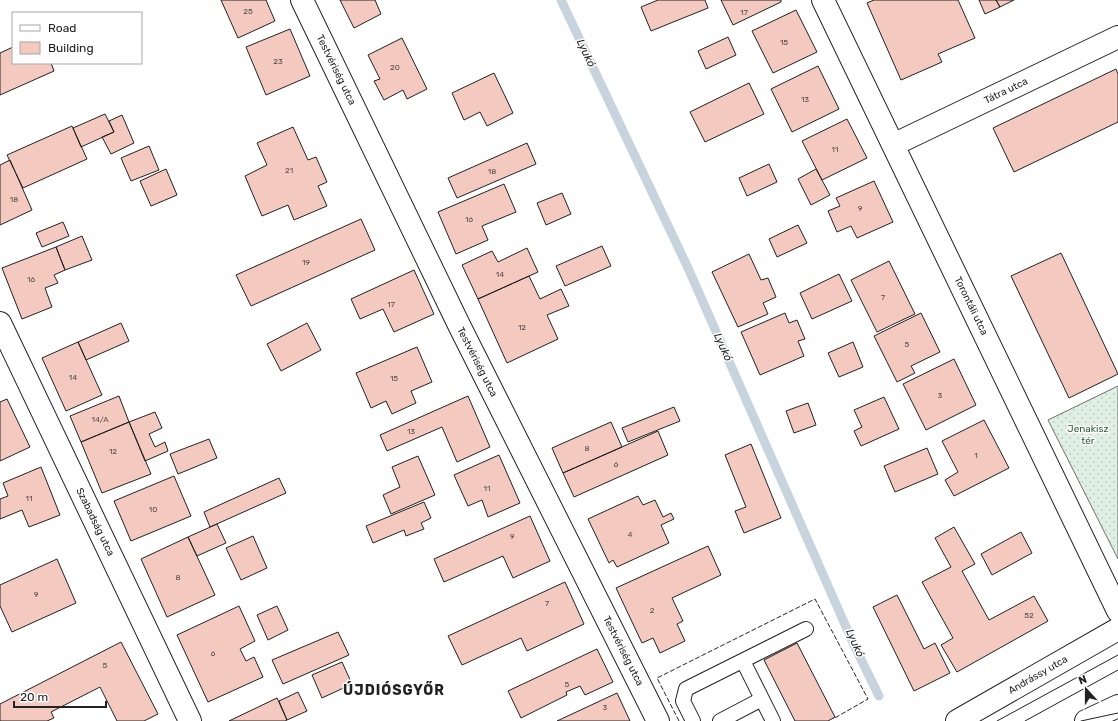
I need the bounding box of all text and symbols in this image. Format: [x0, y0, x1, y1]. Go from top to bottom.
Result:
house number: 25 [243, 7, 253, 16]
house number: 17 [740, 8, 748, 17]
legend [12, 12, 142, 64]
text: Road [48, 21, 76, 35]
street label: Testvériség utca [314, 33, 358, 107]
water label: Lyukó [574, 37, 598, 69]
house number: 15 [780, 38, 788, 47]
text: Building [48, 41, 94, 55]
house number: 23 [273, 57, 283, 66]
house number: 20 [390, 63, 400, 72]
street label: Tátra utca [982, 75, 1030, 107]
house number: 13 [801, 95, 809, 104]
house number: 11 [832, 145, 838, 154]
house number: 21 [285, 166, 293, 175]
house number: 18 [488, 167, 496, 176]
house number: 18 [10, 195, 18, 204]
house number: 9 [858, 204, 863, 213]
house number: 16 [465, 215, 473, 224]
house number: 19 [302, 258, 310, 267]
house number: 14 [496, 270, 504, 279]
house number: 16 [27, 275, 35, 284]
street label: Torontáli utca [952, 275, 990, 337]
house number: 7 [881, 293, 885, 302]
house number: 17 [387, 300, 395, 309]
house number: 12 [518, 323, 526, 332]
street label: Testvériség utca [454, 325, 500, 399]
water label: Lyukó [711, 331, 735, 363]
house number: 5 [905, 340, 910, 349]
house number: 14 [69, 373, 77, 382]
house number: 15 [390, 374, 398, 383]
house number: 3 [938, 391, 943, 400]
house number: 14/A [91, 415, 109, 424]
park label: Jenakisz tér [1067, 423, 1109, 447]
house number: 13 [407, 427, 415, 436]
house number: 8 [584, 444, 590, 453]
house number: 12 [109, 447, 117, 456]
house number: 1 [974, 451, 978, 460]
house number: 6 [614, 460, 619, 469]
house number: 11 [484, 484, 490, 493]
street label: Szabadság utca [73, 486, 117, 558]
house number: 11 [26, 494, 32, 503]
house number: 10 [149, 505, 157, 514]
house number: 4 [628, 530, 633, 539]
house number: 9 [510, 532, 515, 541]
house number: 8 [175, 573, 181, 582]
house number: 9 [34, 590, 39, 599]
house number: 7 [545, 599, 549, 608]
house number: 2 [650, 606, 655, 615]
house number: 52 [1024, 611, 1034, 620]
street label: Testvériség utca [600, 614, 646, 688]
water label: Lyukó [843, 627, 867, 659]
house number: 6 [211, 649, 216, 658]
street label: Andrássy utca [1006, 653, 1070, 697]
house number: 5 [103, 661, 108, 670]
north arrow [1066, 669, 1106, 709]
text: N [1077, 673, 1089, 688]
house number: 5 [565, 680, 570, 689]
district label: ÚJDIÓSGYŐR [343, 681, 445, 699]
scale bar [14, 683, 106, 709]
text: 20 m [20, 690, 48, 704]
house number: 3 [603, 703, 608, 712]

